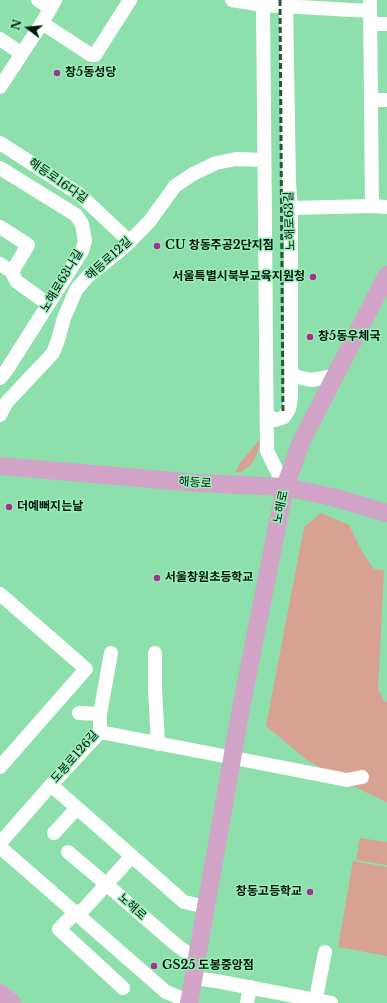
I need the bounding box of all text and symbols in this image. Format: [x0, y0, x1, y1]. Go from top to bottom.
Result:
north arrow [8, 8, 48, 48]
text: N [8, 18, 25, 32]
place label: 창5동성당 [65, 66, 116, 80]
marker: 창5동성당 [52, 68, 62, 78]
street label: 해등로16다길 [26, 156, 90, 206]
street label: 노해로63길 [282, 191, 298, 251]
street label: 해등로12길 [83, 235, 135, 283]
place label: CU 창동주공2단지점 [165, 239, 274, 253]
marker: CU 창동주공2단지점 [152, 241, 162, 251]
street label: 노해로63나길 [38, 247, 86, 315]
place label: 서울특별시북부교육지원청 [173, 270, 305, 284]
marker: 서울특별시북부교육지원청 [308, 272, 318, 282]
place label: 창5동우체국 [318, 330, 380, 344]
marker: 창5동우체국 [305, 332, 315, 342]
street label: 해등로 [178, 475, 212, 491]
street label: 노해로 [271, 489, 291, 525]
place label: 더예뻐지는날 [17, 500, 83, 514]
marker: 더예뻐지는날 [4, 502, 14, 512]
place label: 서울창원초등학교 [165, 571, 253, 585]
marker: 서울창원초등학교 [152, 573, 162, 583]
street label: 도봉로126길 [48, 728, 102, 786]
place label: 창동고등학교 [236, 885, 302, 899]
marker: 창동고등학교 [305, 887, 315, 897]
street label: 노해로 [115, 891, 149, 923]
place label: GS25 도봉중앙점 [162, 959, 254, 973]
marker: GS25 도봉중앙점 [149, 961, 159, 971]

